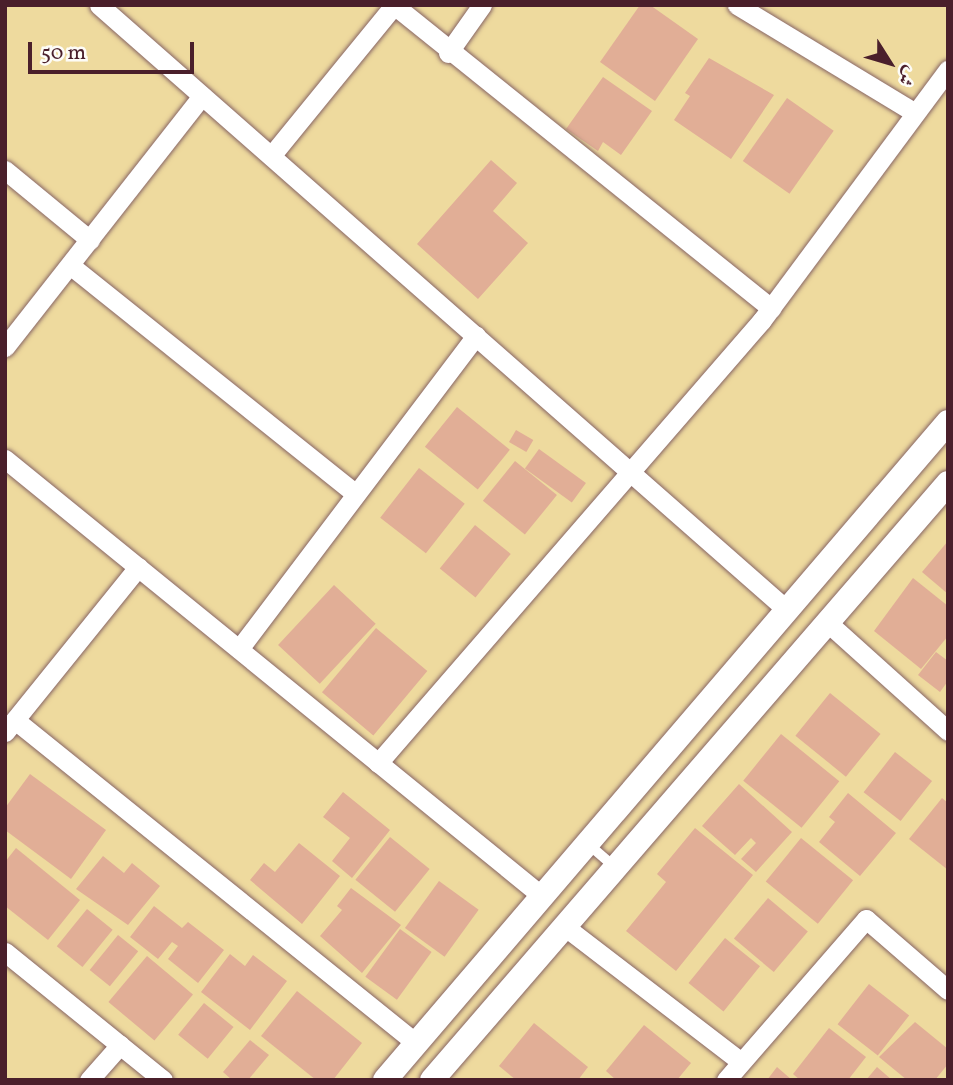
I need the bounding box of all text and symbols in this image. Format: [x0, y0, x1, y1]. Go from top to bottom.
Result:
scale bar [32, 28, 198, 72]
north arrow [855, 28, 925, 98]
text: 50 m [41, 39, 86, 68]
text: ش [891, 60, 923, 91]

